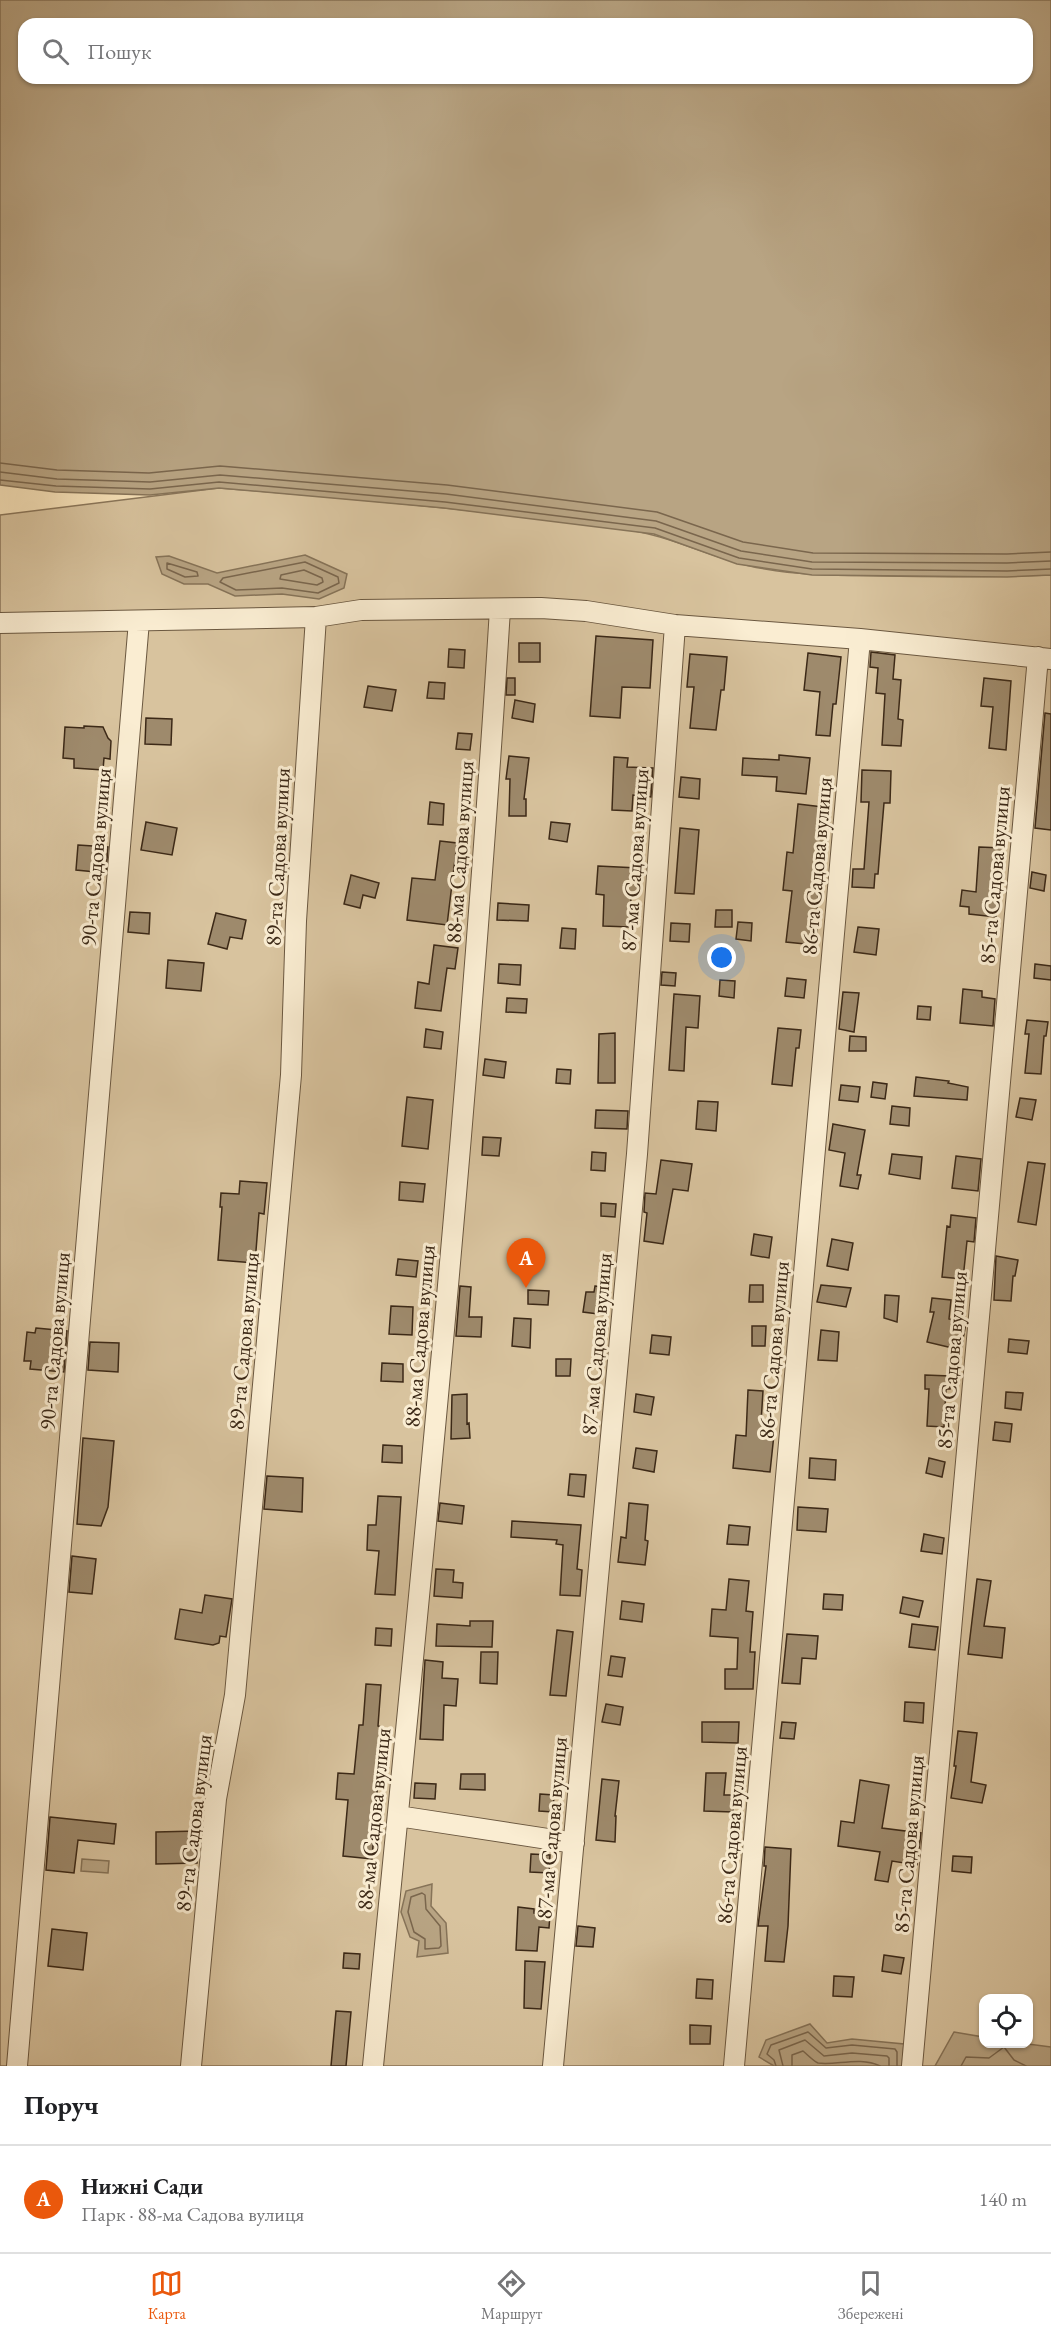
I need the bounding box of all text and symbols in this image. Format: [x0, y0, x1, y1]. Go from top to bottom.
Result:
search box [18, 18, 1033, 84]
icon: search [39, 35, 72, 68]
text: Пошук [87, 37, 151, 66]
street label: 88-ма Садова вулиця [439, 759, 480, 944]
street label: 90-та Садова вулиця [73, 767, 118, 947]
street label: 89-та Садова вулиця [258, 767, 297, 947]
street label: 87-ма Садова вулиця [614, 767, 655, 952]
street label: 86-та Садова вулиця [794, 776, 839, 956]
street label: 85-та Садова вулиця [972, 785, 1017, 965]
your location [707, 943, 736, 972]
pin: A [506, 1238, 546, 1288]
street label: 88-ма Садова вулиця [397, 1243, 442, 1429]
street label: 90-та Садова вулиця [32, 1251, 77, 1431]
street label: 89-та Садова вулиця [221, 1251, 266, 1431]
street label: 87-ма Садова вулиця [574, 1251, 619, 1437]
street label: 86-та Садова вулиця [751, 1260, 796, 1440]
street label: 85-та Садова вулиця [929, 1270, 974, 1450]
street label: 88-ма Садова вулиця [349, 1726, 398, 1912]
street label: 89-та Садова вулиця [168, 1733, 219, 1913]
street label: 87-ма Садова вулиця [529, 1735, 574, 1921]
street label: 86-та Садова вулиця [709, 1745, 754, 1925]
street label: 85-та Садова вулиця [886, 1754, 931, 1934]
map controls [979, 1994, 1033, 2048]
button: locate [979, 1994, 1033, 2048]
text: Поруч [24, 2088, 99, 2122]
text: Нижні Сади [81, 2172, 203, 2201]
text: A [36, 2186, 51, 2212]
text: 140 m [979, 2186, 1027, 2212]
text: Парк · 88-ма Садова вулиця [81, 2201, 304, 2227]
tab: Карта [148, 2267, 186, 2324]
tab: Маршрут [481, 2267, 542, 2324]
tab: Збережені [838, 2267, 903, 2324]

